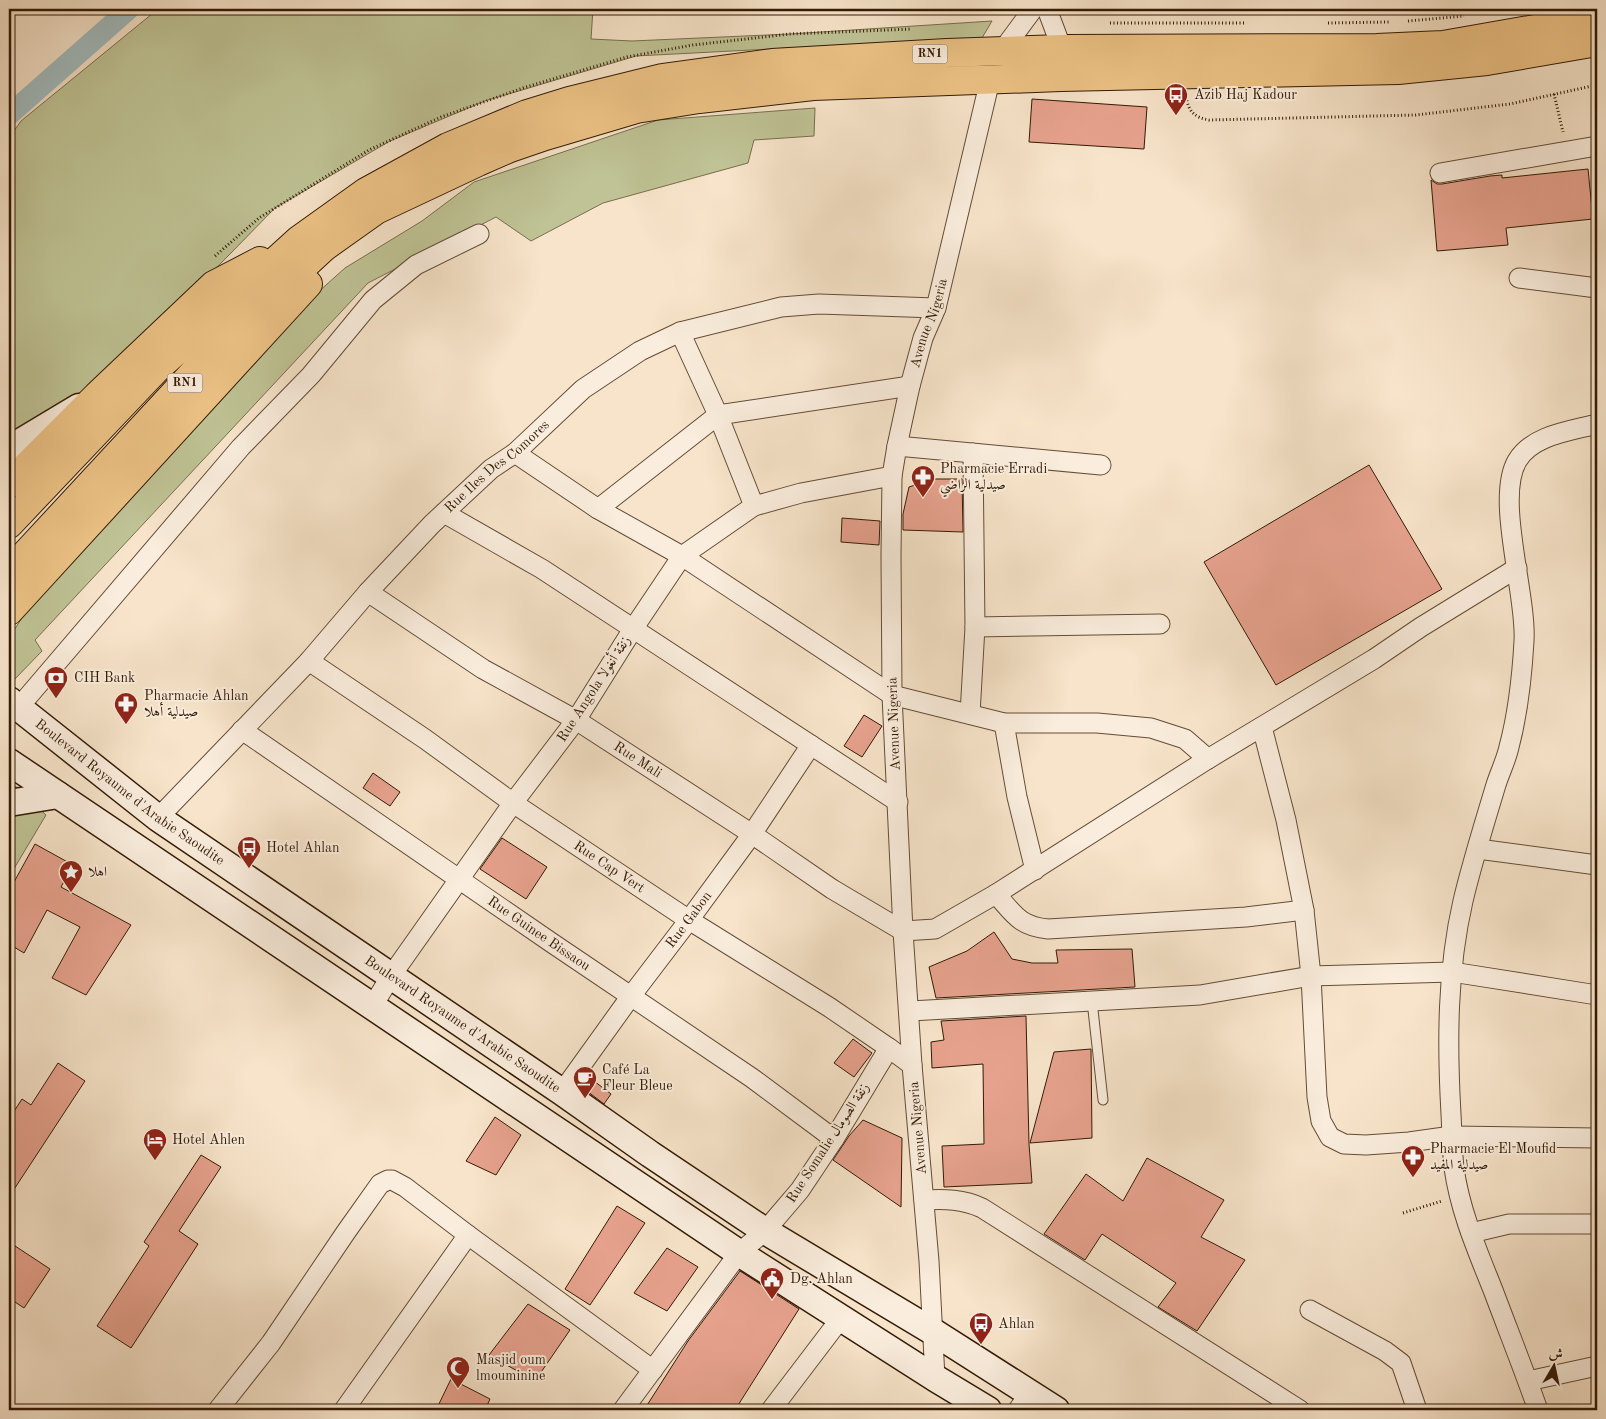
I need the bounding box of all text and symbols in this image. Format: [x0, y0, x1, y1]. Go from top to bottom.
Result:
road number: RN1 [912, 44, 948, 64]
bus stop icon: Azib Haj Kadour [1163, 82, 1189, 116]
place label: Azib Haj Kadour [1194, 88, 1297, 102]
street label: Avenue Nigeria [908, 277, 950, 369]
road number: RN1 [168, 373, 202, 392]
street label: Rue Iles Des Comores [442, 417, 552, 515]
place label: Pharmacie Erradi صيدلية الراضي [940, 462, 1047, 498]
pharmacy icon: Pharmacie Erradi صيدلية الراضي [910, 464, 936, 498]
street label: Rue Angola زنقة أنغولا [551, 631, 634, 745]
bank icon: CIH Bank [43, 665, 69, 699]
place label: CIH Bank [74, 671, 135, 685]
street label: Avenue Nigeria [885, 677, 903, 771]
place label: Pharmacie Ahlan صيدلية أهلا [144, 689, 249, 720]
pharmacy icon: Pharmacie Ahlan صيدلية أهلا [113, 691, 139, 725]
street label: Boulevard Royaume d'Arabie Saoudite [32, 717, 227, 868]
street label: Rue Mali [611, 739, 664, 781]
bus stop icon: Hotel Ahlan [236, 835, 262, 869]
street label: Rue Cap Vert [571, 838, 647, 895]
place label: Hotel Ahlan [266, 841, 340, 855]
place icon: اهلا [58, 859, 84, 893]
place label: اهلا [88, 865, 107, 879]
street label: Rue Gabon [663, 889, 715, 951]
street label: Rue Guinee Bissaou [485, 894, 593, 974]
street label: Boulevard Royaume d'Arabie Saoudite [362, 953, 563, 1096]
place label: Café La Fleur Bleue [602, 1063, 673, 1093]
cafe icon: Café La Fleur Bleue [572, 1065, 598, 1099]
street label: Rue Somalie زنقة الصومال [784, 1081, 873, 1206]
street label: Avenue Nigeria [907, 1081, 929, 1175]
hotel icon: Hotel Ahlen [142, 1127, 168, 1161]
place label: Hotel Ahlen [172, 1133, 246, 1147]
place label: Pharmacie El Moufid صيدلية المفيد [1430, 1142, 1556, 1173]
pharmacy icon: Pharmacie El Moufid صيدلية المفيد [1400, 1144, 1426, 1178]
public building icon: Dg. Ahlan [759, 1266, 785, 1300]
place label: Dg. Ahlan [790, 1272, 853, 1286]
bus stop icon: Ahlan [968, 1311, 994, 1345]
place label: Ahlan [998, 1317, 1035, 1331]
north arrow [1528, 1342, 1578, 1392]
text: ش [1548, 1346, 1564, 1362]
place label: Masjid oum lmouminine [476, 1353, 546, 1383]
mosque icon: Masjid oum lmouminine [445, 1355, 471, 1389]

